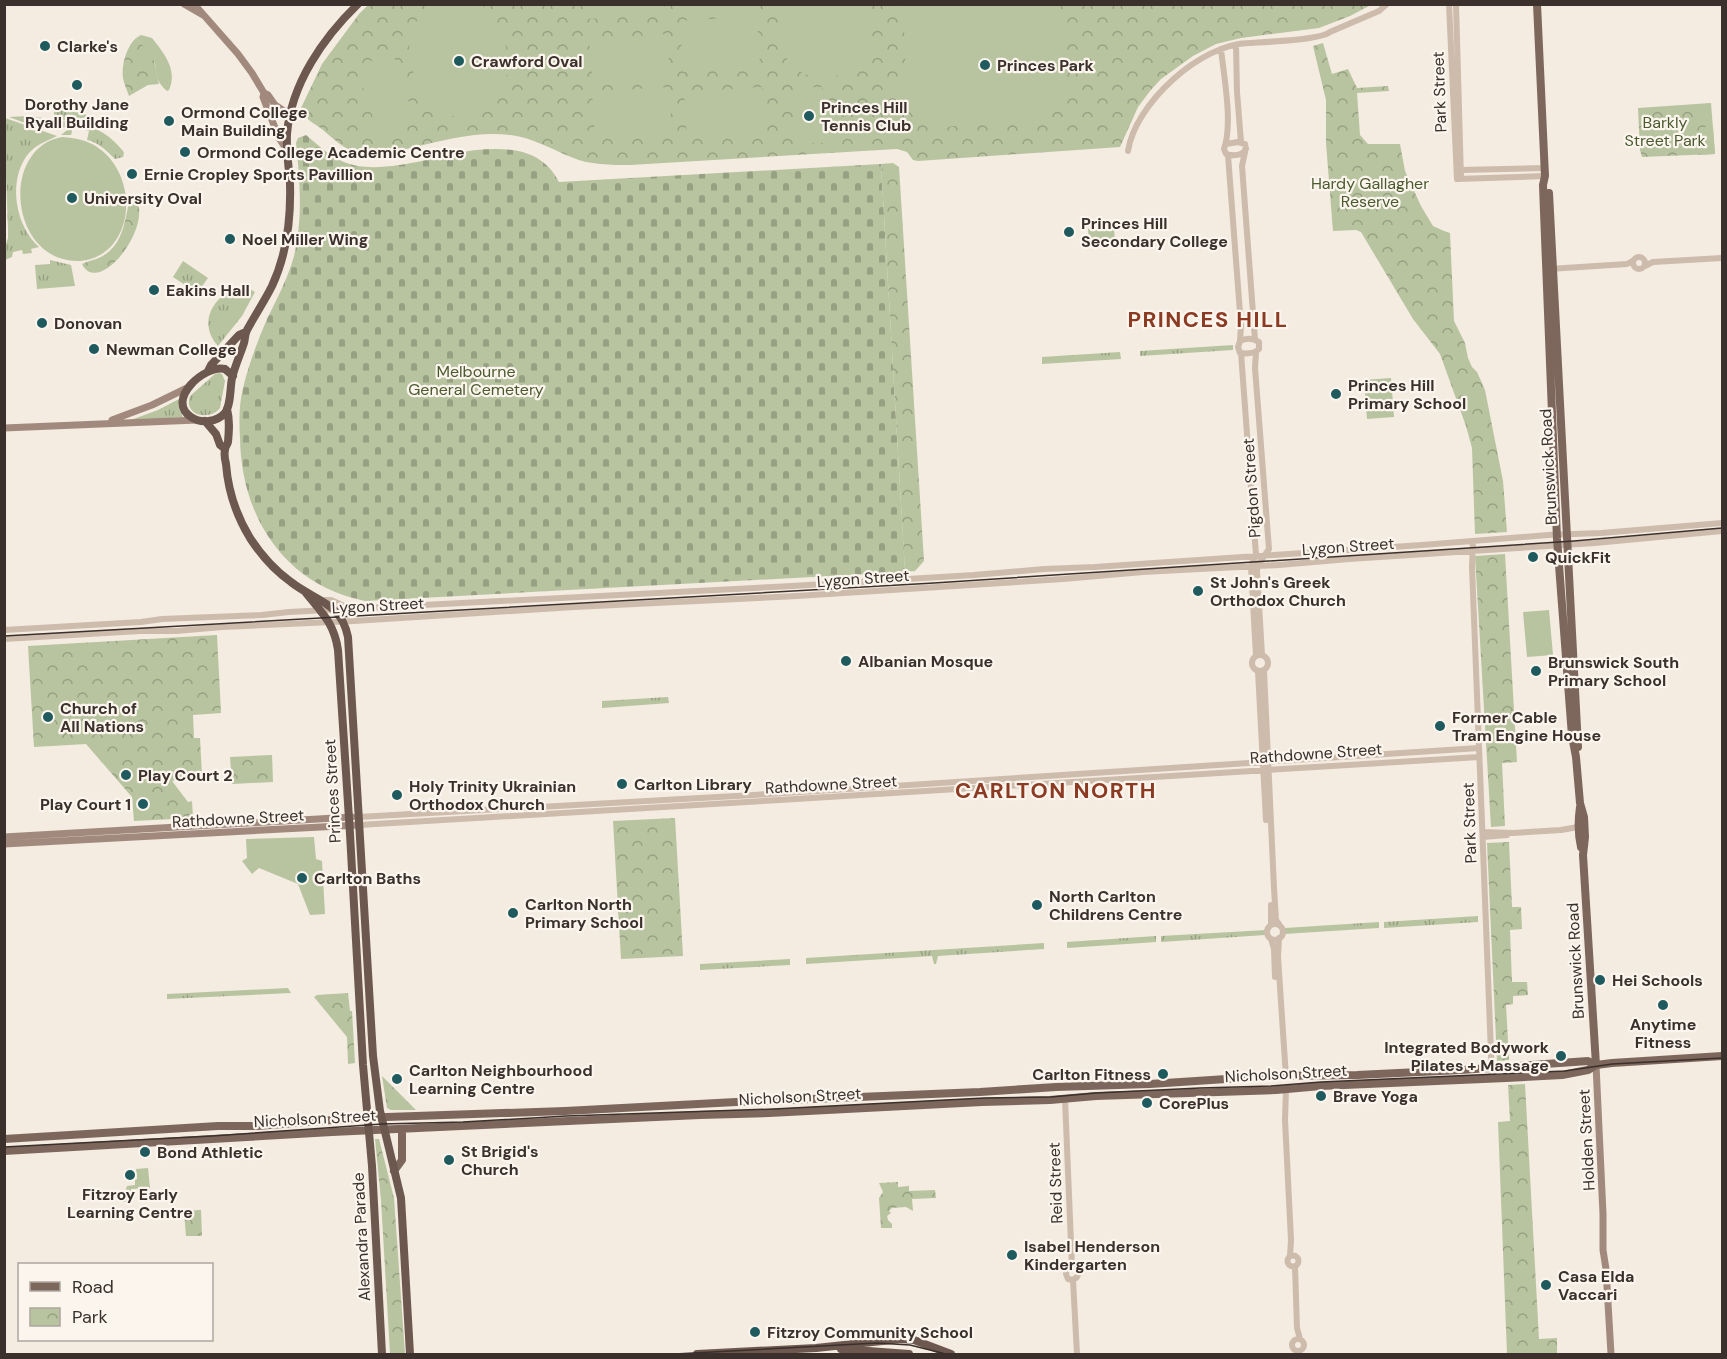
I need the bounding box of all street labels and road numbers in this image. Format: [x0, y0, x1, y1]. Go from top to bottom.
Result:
street label: Park Street [1428, 51, 1451, 133]
street label: Brunswick Road [1535, 408, 1562, 526]
street label: Pigdon Street [1238, 437, 1265, 539]
street label: Lygon Street [1301, 533, 1395, 560]
street label: Lygon Street [816, 565, 910, 592]
street label: Lygon Street [331, 593, 425, 618]
street label: Princes Street [319, 738, 346, 844]
street label: Rathdowne Street [1249, 738, 1383, 769]
street label: Rathdowne Street [764, 771, 898, 798]
street label: Park Street [1458, 782, 1481, 864]
street label: Rathdowne Street [171, 805, 305, 832]
street label: Brunswick Road [1562, 902, 1589, 1020]
street label: Nicholson Street [1224, 1060, 1348, 1087]
street label: Nicholson Street [738, 1083, 862, 1110]
street label: Holden Street [1573, 1089, 1600, 1191]
street label: Nicholson Street [253, 1105, 377, 1132]
street label: Reid Street [1044, 1142, 1067, 1224]
street label: Alexandra Parade [348, 1172, 375, 1302]

